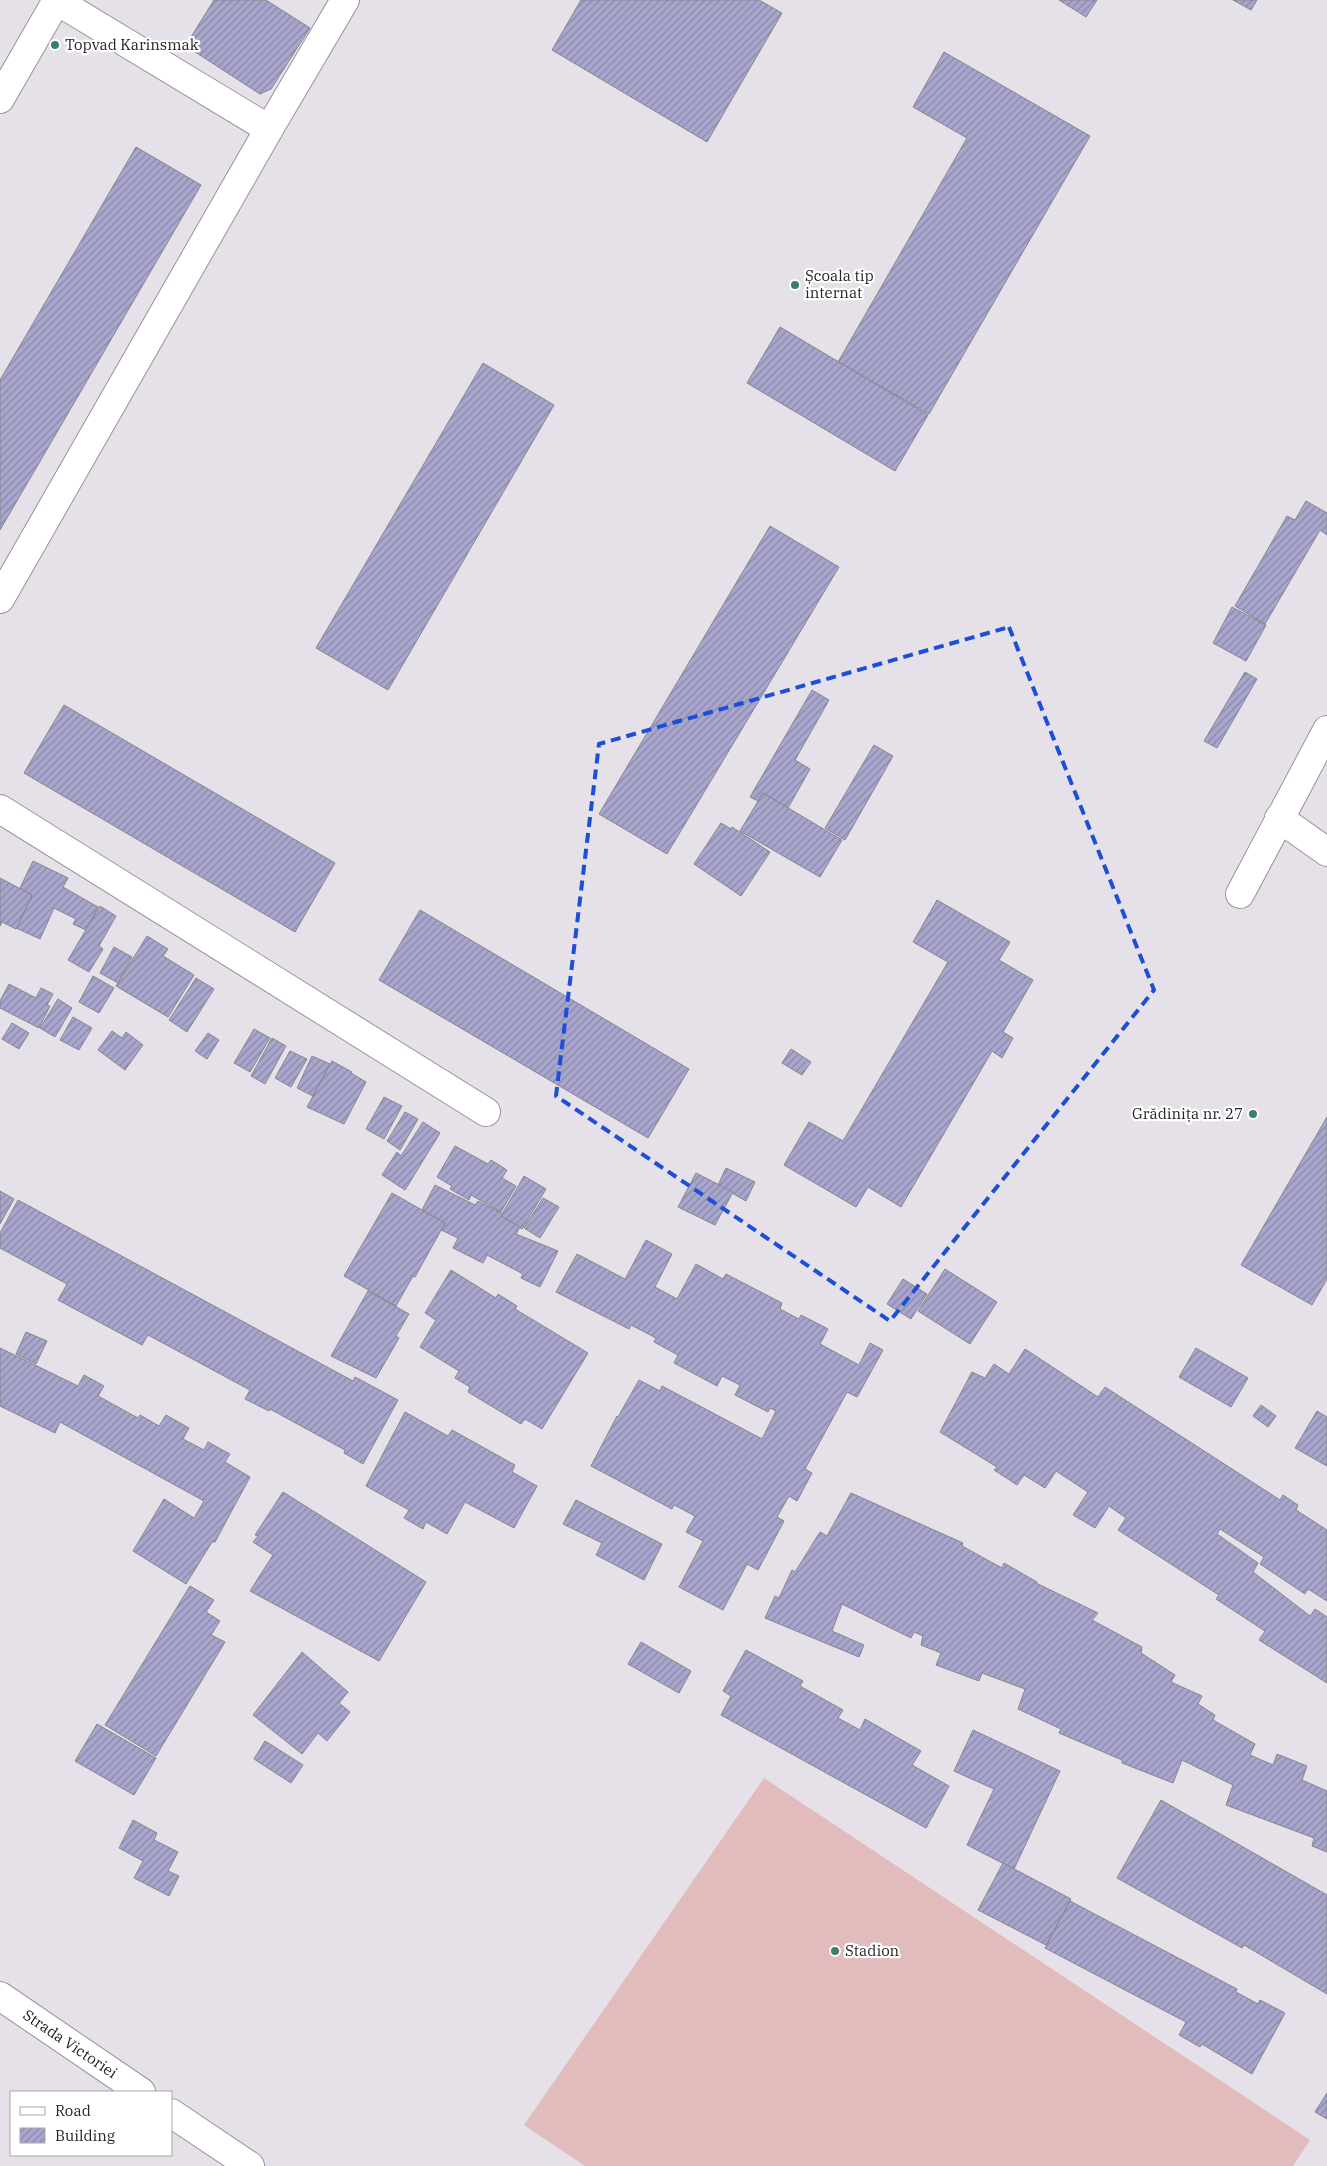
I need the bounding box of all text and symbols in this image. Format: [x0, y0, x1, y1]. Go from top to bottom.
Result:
place label: Topvad Karinsmak [65, 35, 199, 54]
marker: Topvad Karinsmak [49, 39, 61, 51]
place label: Școala tip internat [805, 266, 874, 302]
marker: Școala tip internat [789, 279, 801, 291]
place label: Grădinița nr. 27 [1132, 1104, 1243, 1123]
marker: Grădinița nr. 27 [1247, 1108, 1259, 1120]
place label: Stadion [845, 1941, 900, 1960]
marker: Stadion [829, 1945, 841, 1957]
street label: Strada Victoriei [19, 2005, 121, 2082]
legend [10, 2091, 172, 2156]
text: Road [55, 2101, 91, 2120]
text: Building [55, 2126, 115, 2145]

